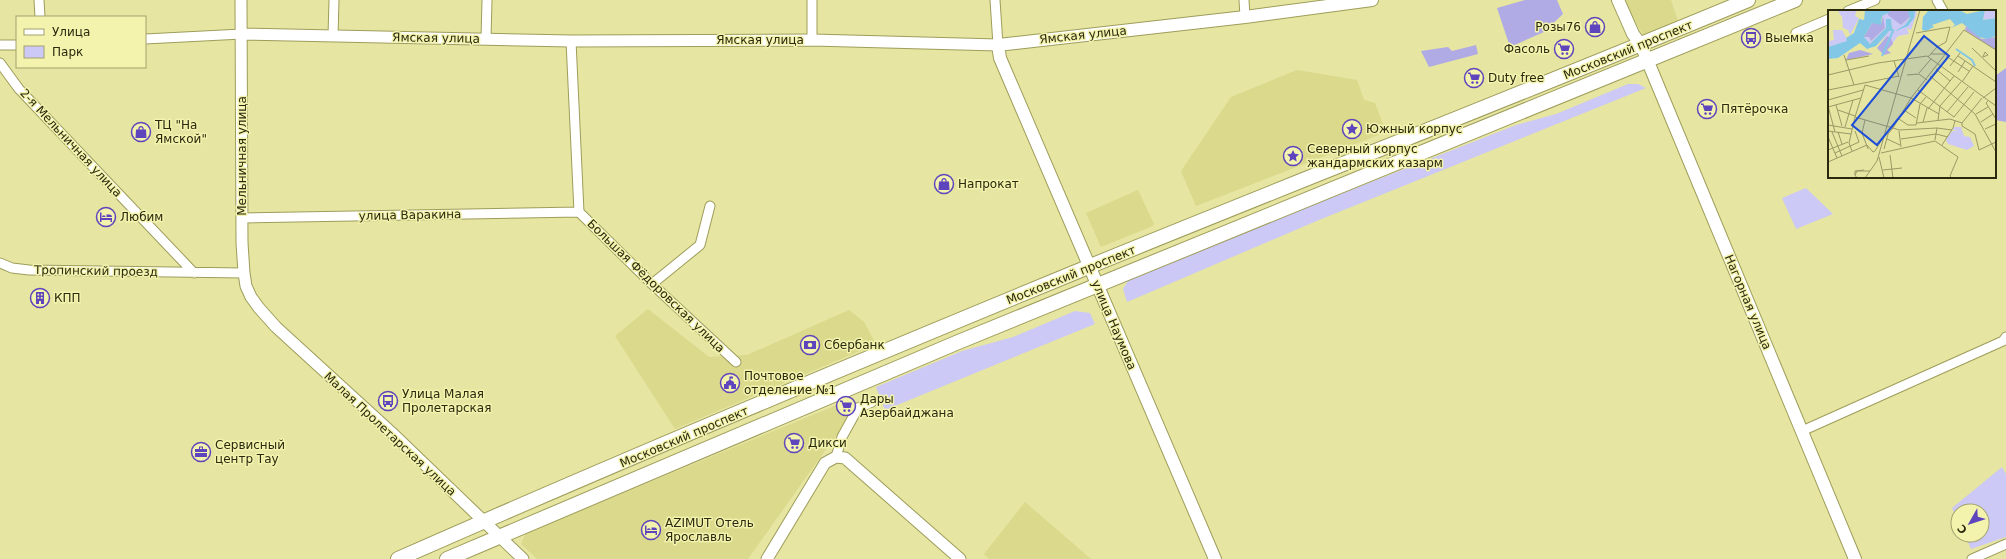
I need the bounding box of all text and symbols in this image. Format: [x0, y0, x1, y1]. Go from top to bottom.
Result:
inset map [1828, 10, 1996, 178]
legend [16, 16, 146, 68]
shop icon: Розы76 [1584, 16, 1606, 38]
street label: Московский проспект [1561, 18, 1695, 82]
place label: Розы76 [1535, 20, 1581, 34]
street label: Ямская улица [1039, 23, 1127, 47]
text: Улица [52, 25, 90, 39]
bus stop icon: Выемка [1740, 27, 1762, 49]
street label: Ямская улица [392, 30, 480, 46]
place label: Выемка [1765, 31, 1814, 45]
street label: Ямская улица [716, 33, 804, 47]
supermarket icon: Фасоль [1553, 38, 1575, 60]
place label: Фасоль [1504, 42, 1550, 56]
text: Парк [52, 45, 83, 59]
supermarket icon: Duty free [1463, 67, 1485, 89]
place label: Duty free [1488, 71, 1544, 85]
street label: 2-я Мельничная улица [17, 86, 125, 200]
street label: Мельничная улица [235, 96, 249, 216]
supermarket icon: Пятёрочка [1696, 98, 1718, 120]
place label: Пятёрочка [1721, 102, 1788, 116]
place label: ТЦ "На Ямской" [154, 118, 207, 146]
place icon: Южный корпус [1341, 118, 1363, 140]
shop icon: ТЦ "На Ямской" [130, 121, 152, 143]
place label: Южный корпус [1366, 122, 1462, 136]
place label: Северный корпус жандармских казарм [1307, 142, 1443, 170]
place icon: Северный корпус жандармских казарм [1282, 145, 1304, 167]
shop icon: Напрокат [933, 173, 955, 195]
place label: Напрокат [958, 177, 1019, 191]
hotel icon: Любим [95, 206, 117, 228]
street label: улица Варакина [359, 207, 461, 223]
place label: Любим [120, 210, 163, 224]
street label: Большая Фёдоровская улица [584, 217, 728, 355]
street label: Московский проспект [1004, 243, 1138, 307]
street label: Нагорная улица [1722, 252, 1774, 352]
street label: Тропинский проезд [33, 263, 158, 279]
street label: улица Наумова [1089, 278, 1139, 372]
building icon: КПП [29, 287, 51, 309]
place label: КПП [54, 291, 81, 305]
bank icon: Сбербанк [799, 334, 821, 356]
place label: Сбербанк [824, 338, 885, 352]
street label: Малая Пролетарская улица [321, 369, 459, 499]
place label: Почтовое отделение №1 [744, 369, 836, 397]
public building icon: Почтовое отделение №1 [719, 372, 741, 394]
place label: Улица Малая Пролетарская [402, 387, 491, 415]
bus stop icon: Улица Малая Пролетарская [377, 390, 399, 412]
place label: Дары Азербайджана [860, 392, 954, 420]
supermarket icon: Дары Азербайджана [835, 395, 857, 417]
street label: Московский проспект [618, 404, 750, 470]
supermarket icon: Дикси [783, 432, 805, 454]
place label: Дикси [808, 436, 847, 450]
place label: Сервисный центр Тау [215, 438, 285, 466]
office icon: Сервисный центр Тау [190, 441, 212, 463]
north arrow [1950, 503, 1990, 543]
place label: AZIMUT Отель Ярославль [665, 516, 754, 544]
hotel icon: AZIMUT Отель Ярославль [640, 519, 662, 541]
text: С [1955, 522, 1970, 536]

